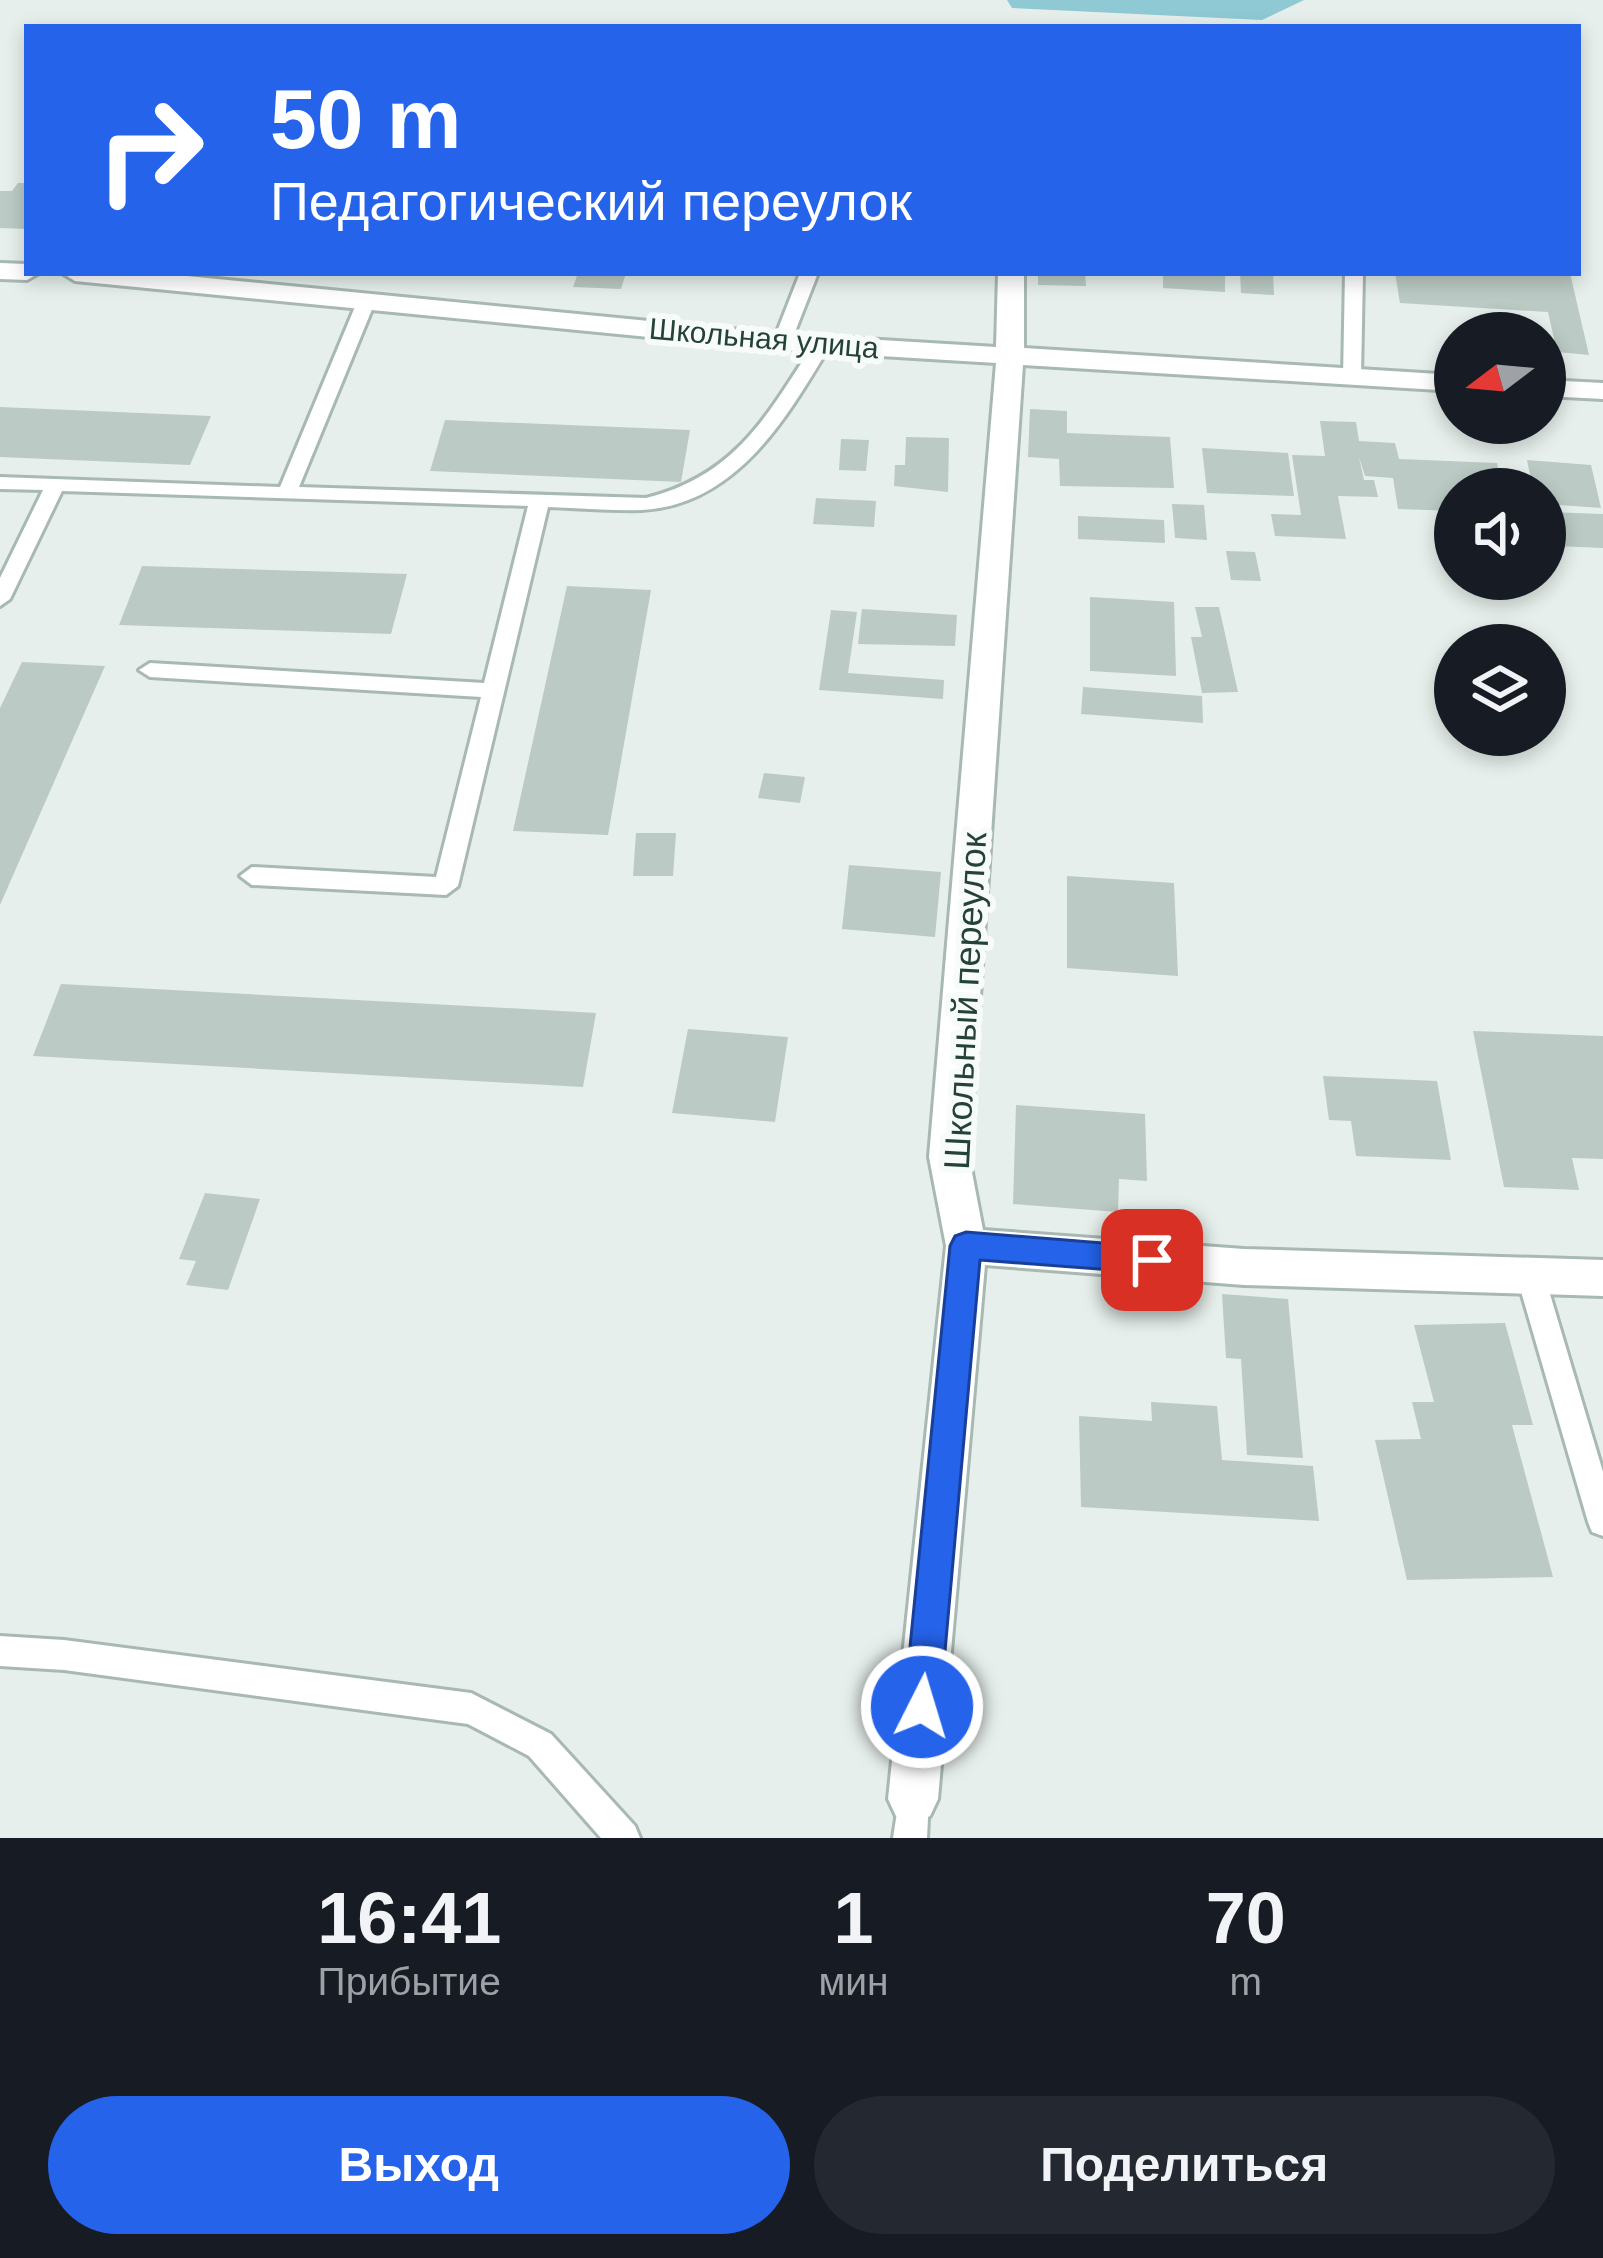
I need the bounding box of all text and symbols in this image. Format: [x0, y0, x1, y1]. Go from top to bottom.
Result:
icon: right [72, 72, 228, 228]
text: 50 m [270, 72, 461, 166]
text: Педагогический переулок [270, 171, 912, 231]
street label: Школьная улица [648, 312, 881, 365]
north arrow [1434, 312, 1566, 444]
map controls [1434, 312, 1566, 756]
button: sound [1434, 468, 1566, 600]
button: layers [1434, 624, 1566, 756]
street label: Школьный переулок [936, 831, 994, 1171]
pin [1101, 1209, 1203, 1311]
icon: arrive [1119, 1227, 1185, 1293]
position arrow [859, 1644, 985, 1770]
text: 16:41 [317, 1878, 501, 1958]
text: 1 [833, 1878, 874, 1958]
text: 70 [1206, 1878, 1286, 1958]
text: Прибытие [318, 1960, 501, 2003]
text: мин [818, 1960, 889, 2003]
text: m [1230, 1960, 1262, 2003]
button: Выход [48, 2096, 790, 2234]
button: Поделиться [814, 2096, 1555, 2234]

